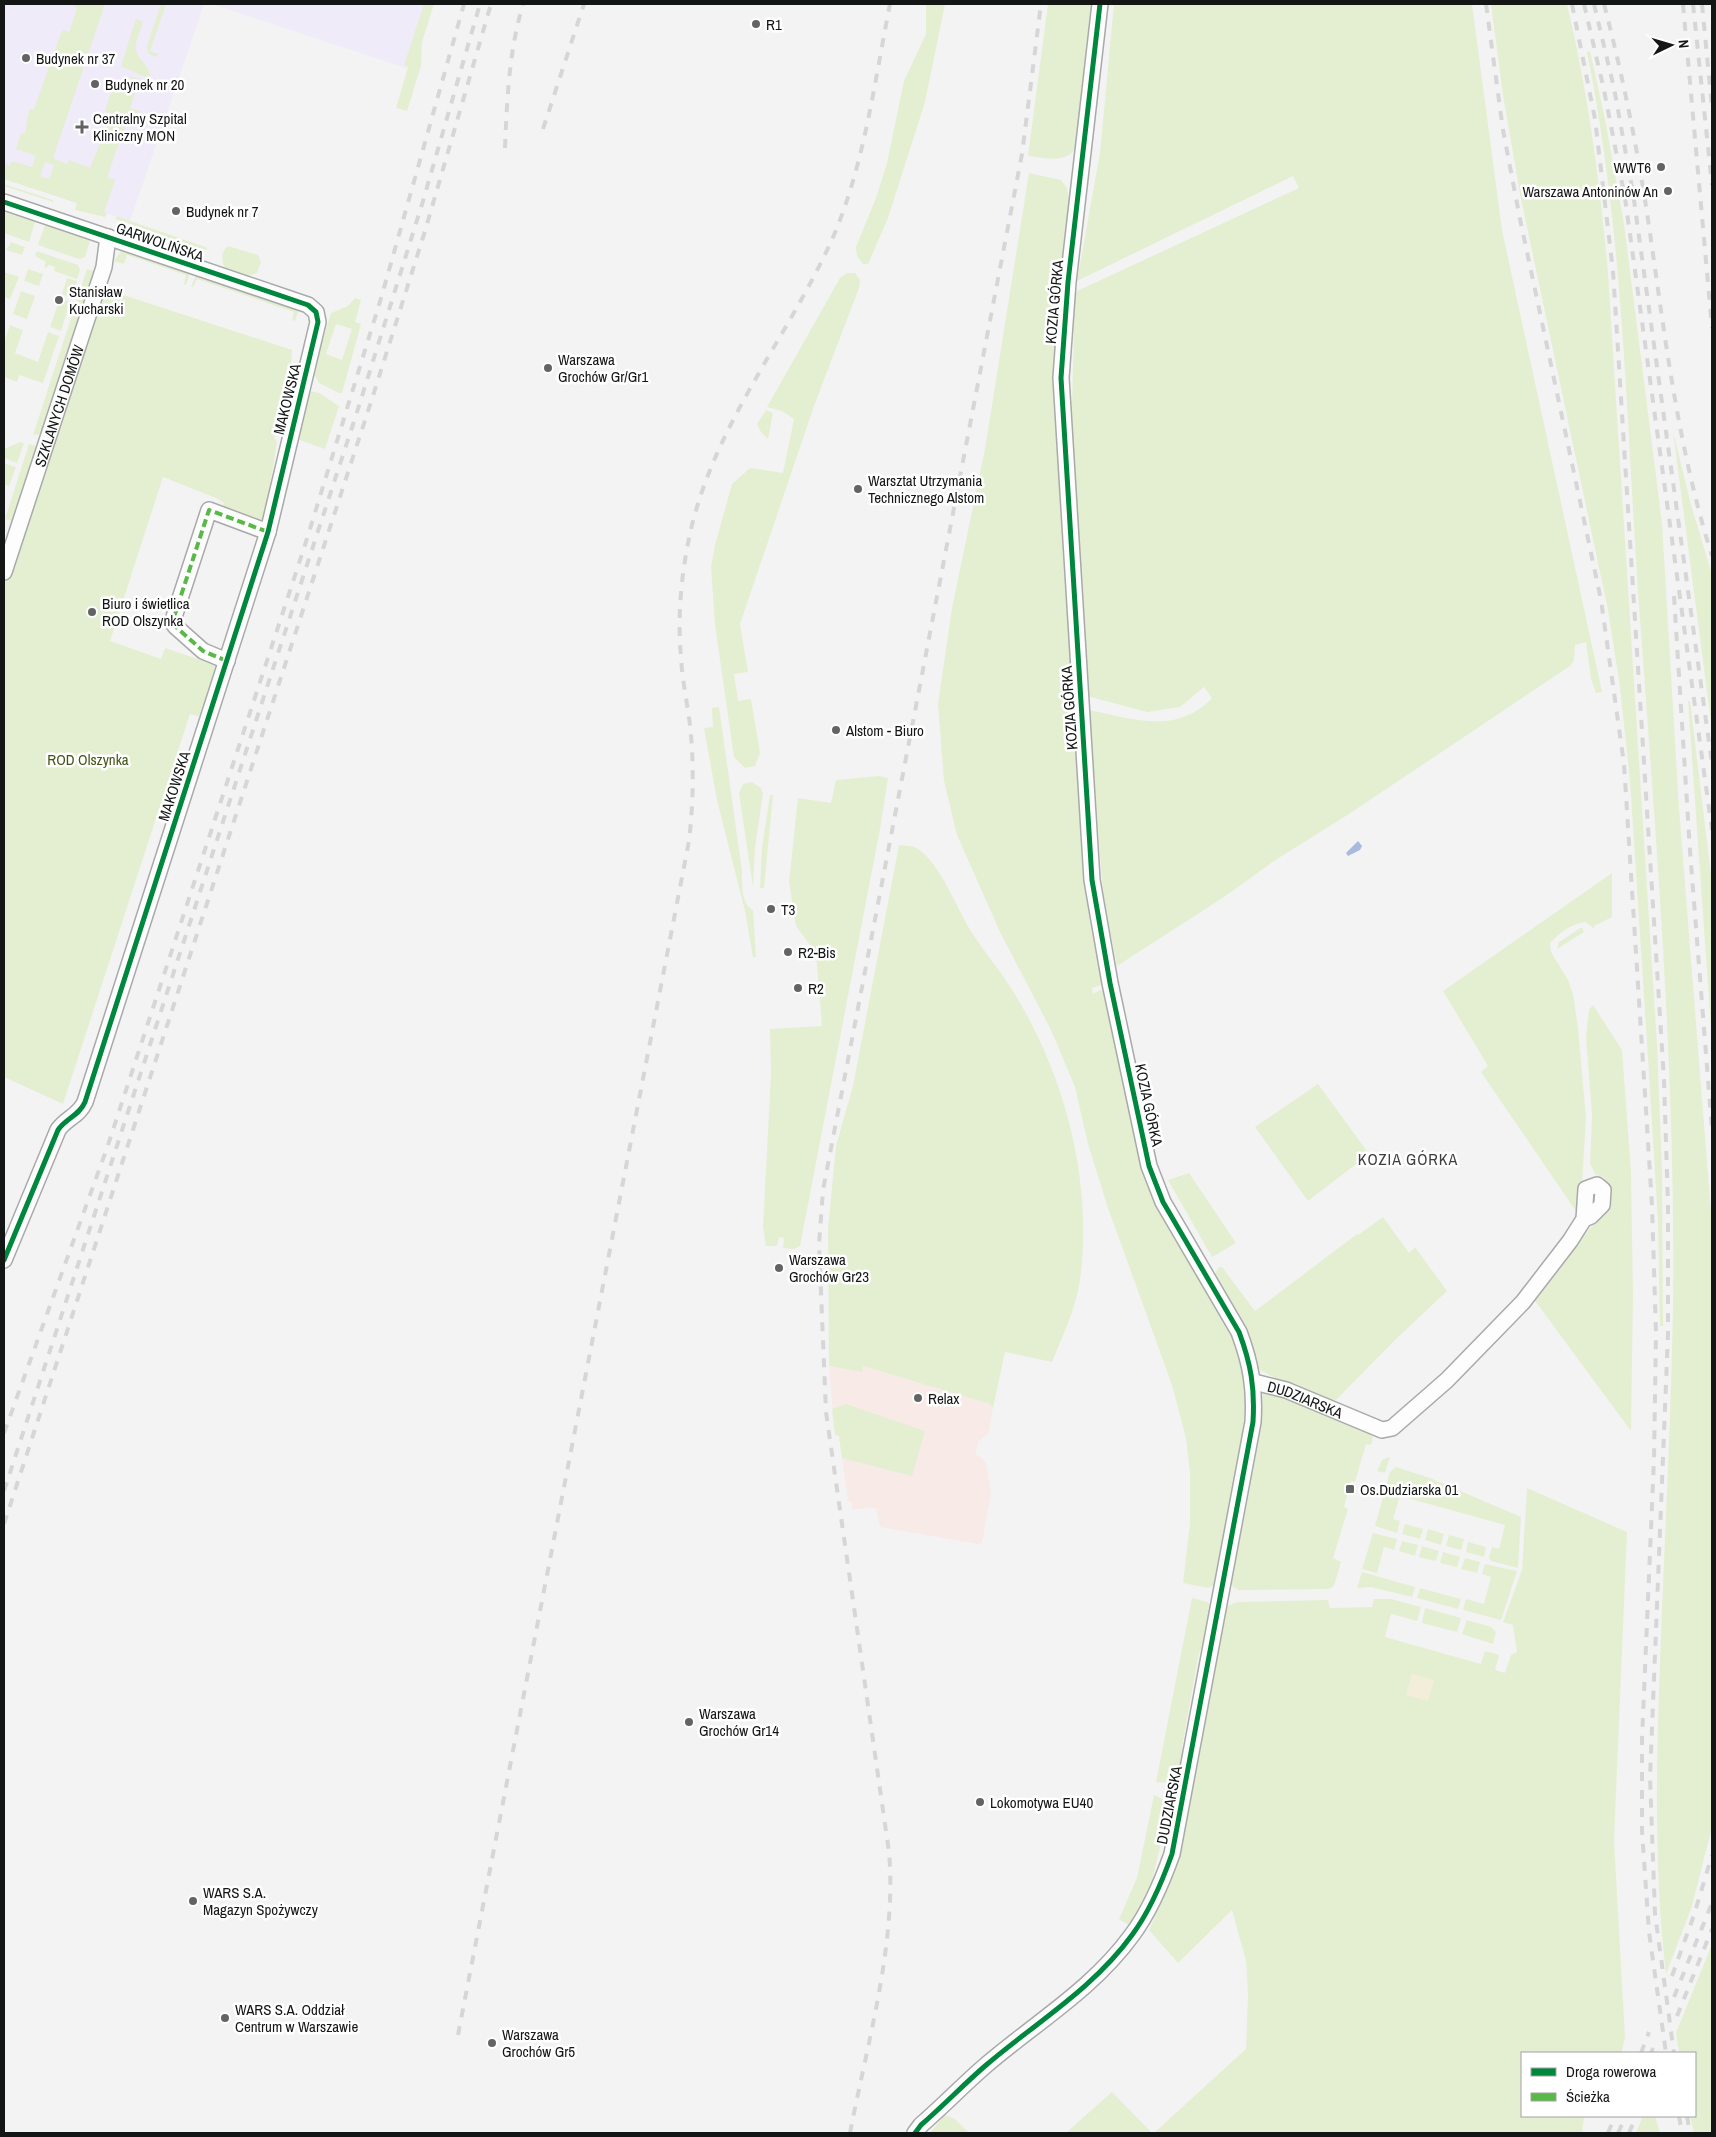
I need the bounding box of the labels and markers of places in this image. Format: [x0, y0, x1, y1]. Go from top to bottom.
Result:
place label: R1 [766, 14, 782, 35]
marker: R1 [750, 18, 762, 30]
place label: Budynek nr 37 [36, 48, 115, 69]
marker: Budynek nr 37 [20, 52, 32, 64]
place label: Budynek nr 20 [105, 74, 184, 95]
marker: Budynek nr 20 [89, 78, 101, 90]
place label: Centralny Szpital Kliniczny MON [93, 108, 187, 146]
marker: Centralny Szpital Kliniczny MON [75, 120, 89, 134]
place label: WWT6 [1613, 157, 1651, 178]
marker: WWT6 [1655, 161, 1667, 173]
place label: Warszawa Antoninów An [1522, 181, 1658, 202]
marker: Warszawa Antoninów An [1662, 185, 1674, 197]
place label: Budynek nr 7 [186, 201, 259, 222]
marker: Budynek nr 7 [170, 205, 182, 217]
place label: Stanisław Kucharski [69, 281, 124, 319]
marker: Stanisław Kucharski [53, 294, 65, 306]
place label: Warszawa Grochów Gr/Gr1 [558, 349, 648, 387]
marker: Warszawa Grochów Gr/Gr1 [542, 362, 554, 374]
place label: Warsztat Utrzymania Technicznego Alstom [868, 470, 984, 508]
marker: Warsztat Utrzymania Technicznego Alstom [852, 483, 864, 495]
place label: Biuro i świetlica ROD Olszynka [102, 593, 190, 631]
marker: Biuro i świetlica ROD Olszynka [86, 606, 98, 618]
place label: Alstom - Biuro [845, 720, 924, 741]
marker: Alstom - Biuro [830, 724, 842, 736]
place label: T3 [781, 899, 796, 920]
marker: T3 [765, 903, 777, 915]
place label: R2-Bis [798, 942, 836, 963]
marker: R2-Bis [782, 946, 794, 958]
place label: R2 [808, 978, 824, 999]
marker: R2 [792, 982, 804, 994]
place label: Warszawa Grochów Gr23 [789, 1249, 869, 1287]
marker: Warszawa Grochów Gr23 [773, 1262, 785, 1274]
place label: Relax [928, 1388, 960, 1409]
marker: Relax [912, 1392, 924, 1404]
place label: Os.Dudziarska 01 [1360, 1479, 1459, 1500]
marker: Os.Dudziarska 01 [1344, 1483, 1356, 1495]
place label: Warszawa Grochów Gr14 [699, 1703, 779, 1741]
marker: Warszawa Grochów Gr14 [683, 1716, 695, 1728]
place label: Lokomotywa EU40 [990, 1792, 1093, 1813]
marker: Lokomotywa EU40 [974, 1796, 986, 1808]
place label: WARS S.A. Magazyn Spożywczy [203, 1882, 319, 1920]
marker: WARS S.A. Magazyn Spożywczy [187, 1895, 199, 1907]
place label: WARS S.A. Oddział Centrum w Warszawie [235, 1999, 358, 2037]
marker: WARS S.A. Oddział Centrum w Warszawie [219, 2012, 231, 2024]
place label: Warszawa Grochów Gr5 [502, 2024, 575, 2062]
marker: Warszawa Grochów Gr5 [486, 2037, 498, 2049]

